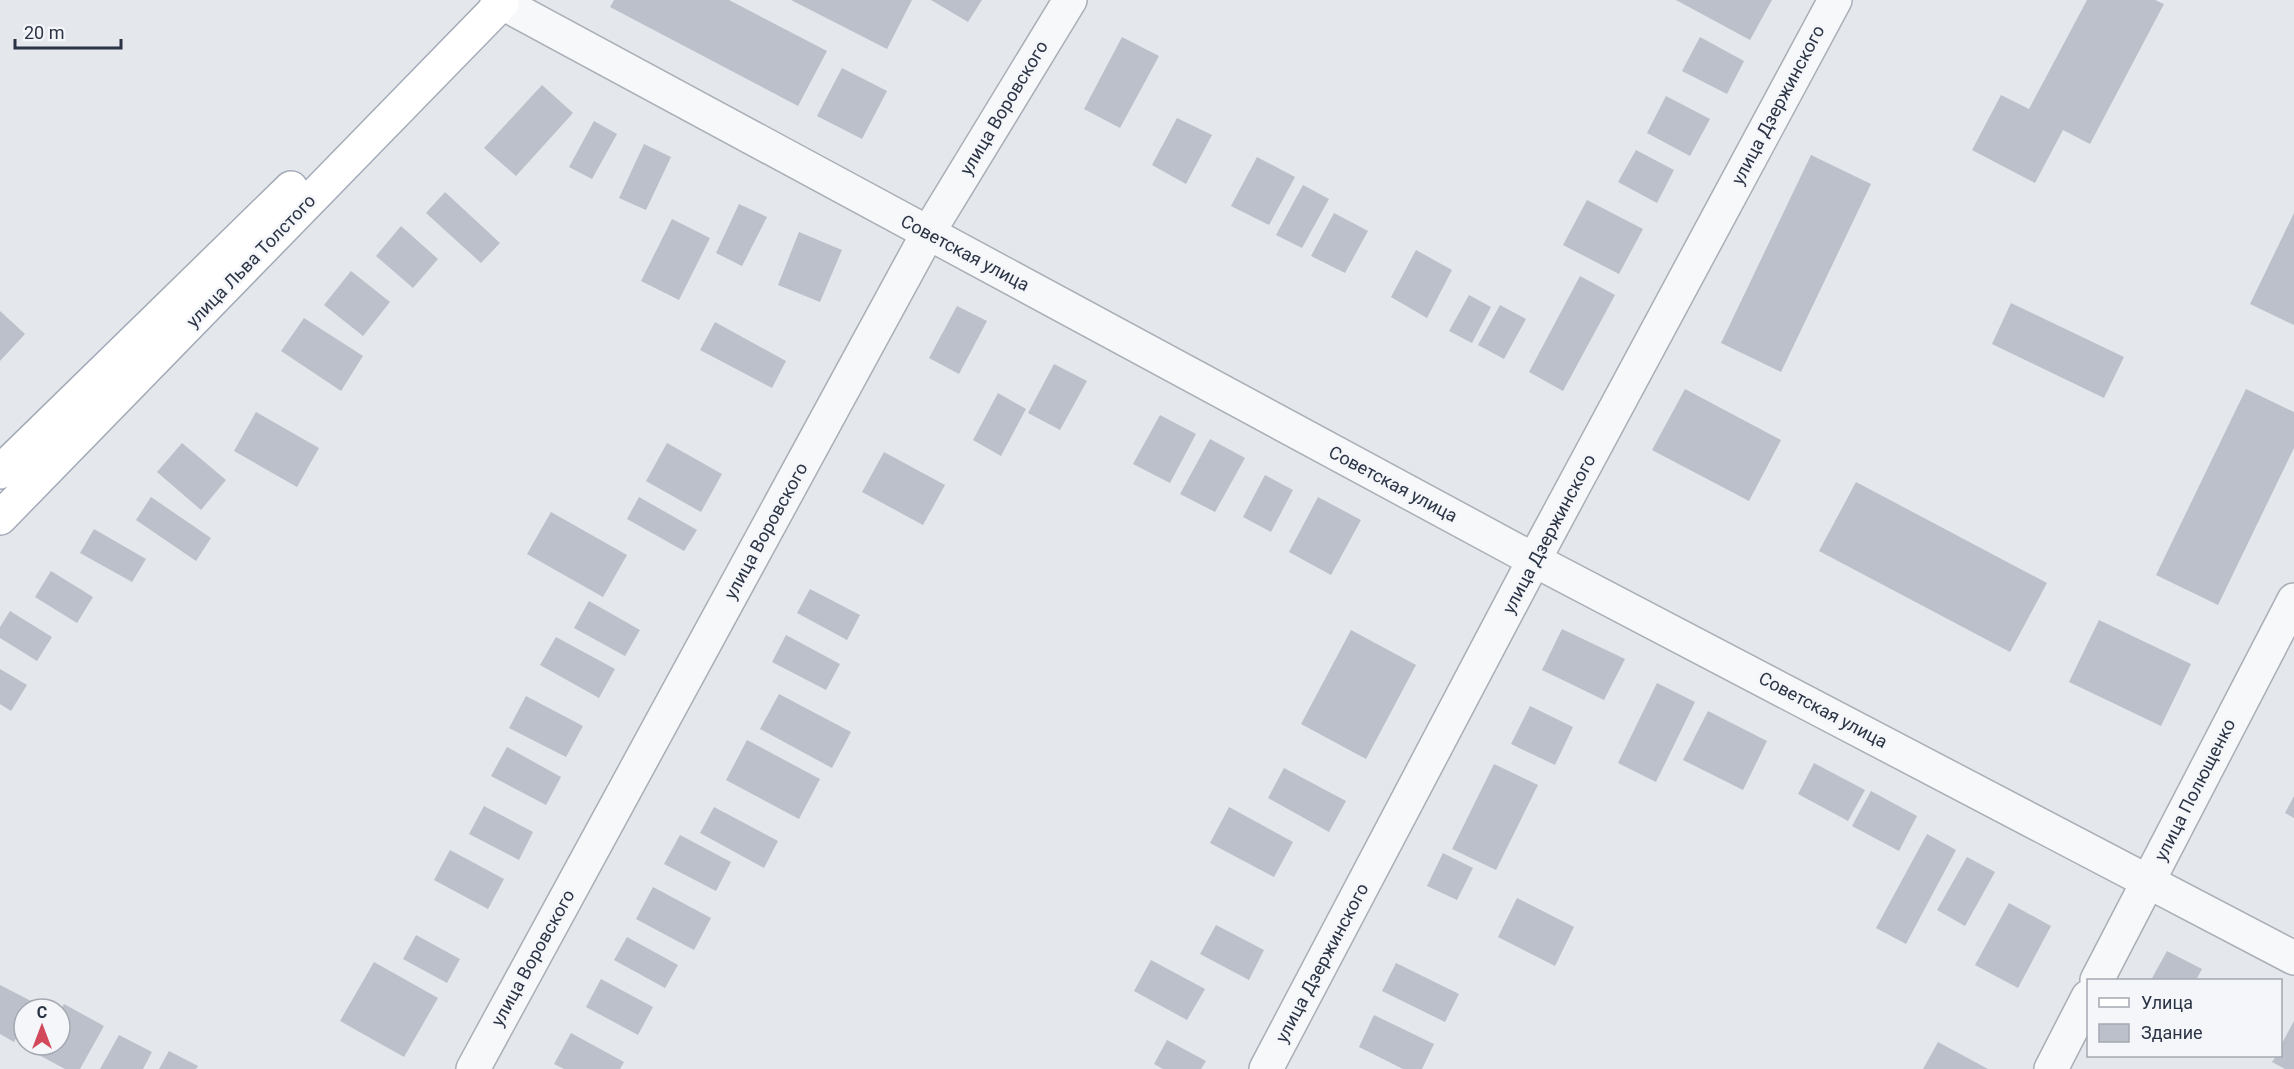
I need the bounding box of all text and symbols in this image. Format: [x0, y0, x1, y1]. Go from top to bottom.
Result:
scale bar [15, 12, 122, 50]
street label: улица Дзержинского [1727, 21, 1828, 188]
text: 20 m [24, 22, 64, 43]
street label: улица Воровского [955, 37, 1052, 179]
street label: улица Льва Толстого [182, 190, 320, 331]
street label: Советская улица [897, 210, 1033, 295]
street label: Советская улица [1325, 441, 1461, 526]
street label: улица Дзержинского [1498, 450, 1599, 617]
street label: улица Воровского [719, 459, 812, 603]
street label: Советская улица [1755, 667, 1891, 752]
street label: улица Полющенко [2150, 715, 2239, 864]
street label: улица Дзержинского [1271, 879, 1372, 1046]
street label: улица Воровского [486, 886, 579, 1030]
legend [2087, 979, 2282, 1057]
text: Улица [2141, 992, 2193, 1013]
north arrow [12, 997, 72, 1057]
text: С [37, 1003, 47, 1022]
text: Здание [2141, 1022, 2203, 1043]

